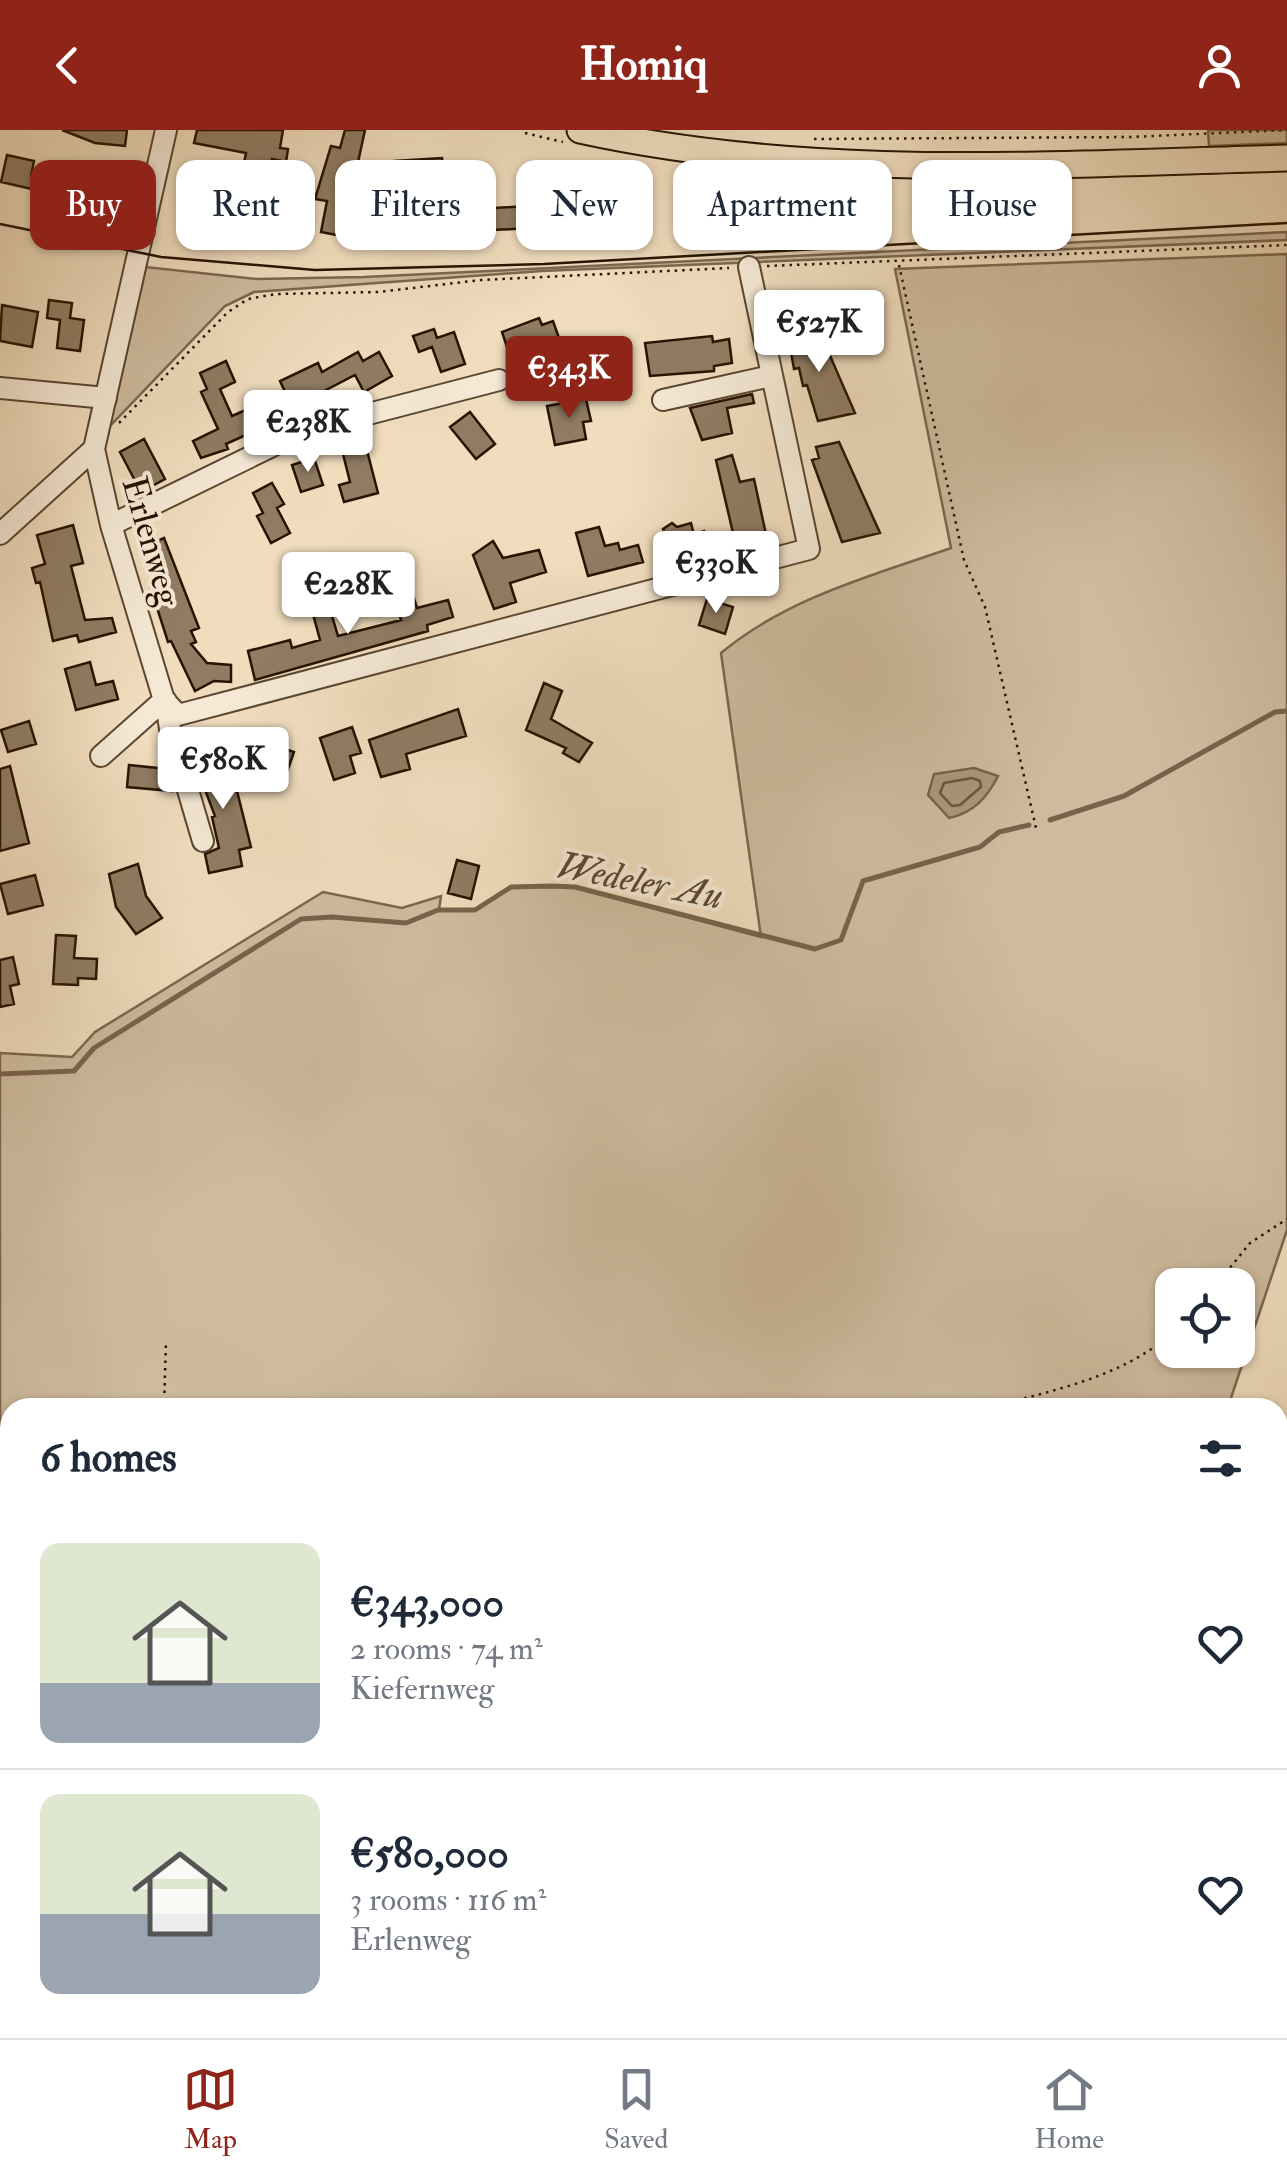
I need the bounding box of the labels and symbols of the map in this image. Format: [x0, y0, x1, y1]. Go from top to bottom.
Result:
pin: €527K [749, 290, 889, 375]
pin: €343K [499, 336, 639, 421]
pin: €238K [238, 390, 378, 475]
street label: Erlenweg [112, 472, 191, 612]
pin: €330K [646, 531, 786, 616]
pin: €228K [278, 552, 418, 637]
pin: €580K [153, 727, 293, 812]
water label: Wedeler Au [553, 841, 727, 921]

